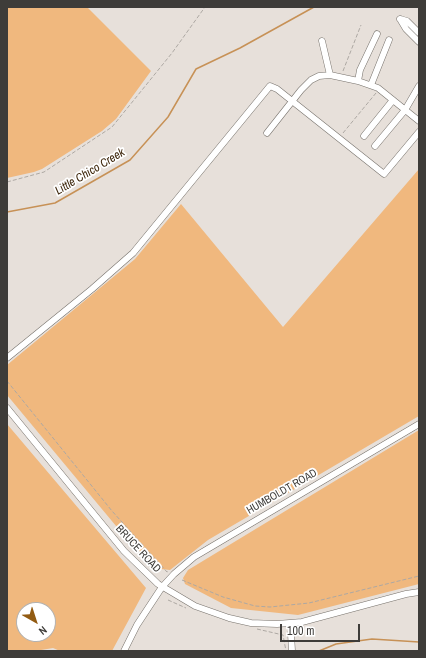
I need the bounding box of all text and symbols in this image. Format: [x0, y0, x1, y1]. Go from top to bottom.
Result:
water label: Little Chico Creek [53, 146, 127, 198]
street label: HUMBOLDT ROAD [244, 466, 320, 518]
street label: BRUCE ROAD [113, 523, 163, 575]
north arrow [16, 602, 56, 642]
scale bar [282, 616, 362, 642]
text: N [36, 623, 50, 638]
text: 100 m [287, 623, 314, 639]

